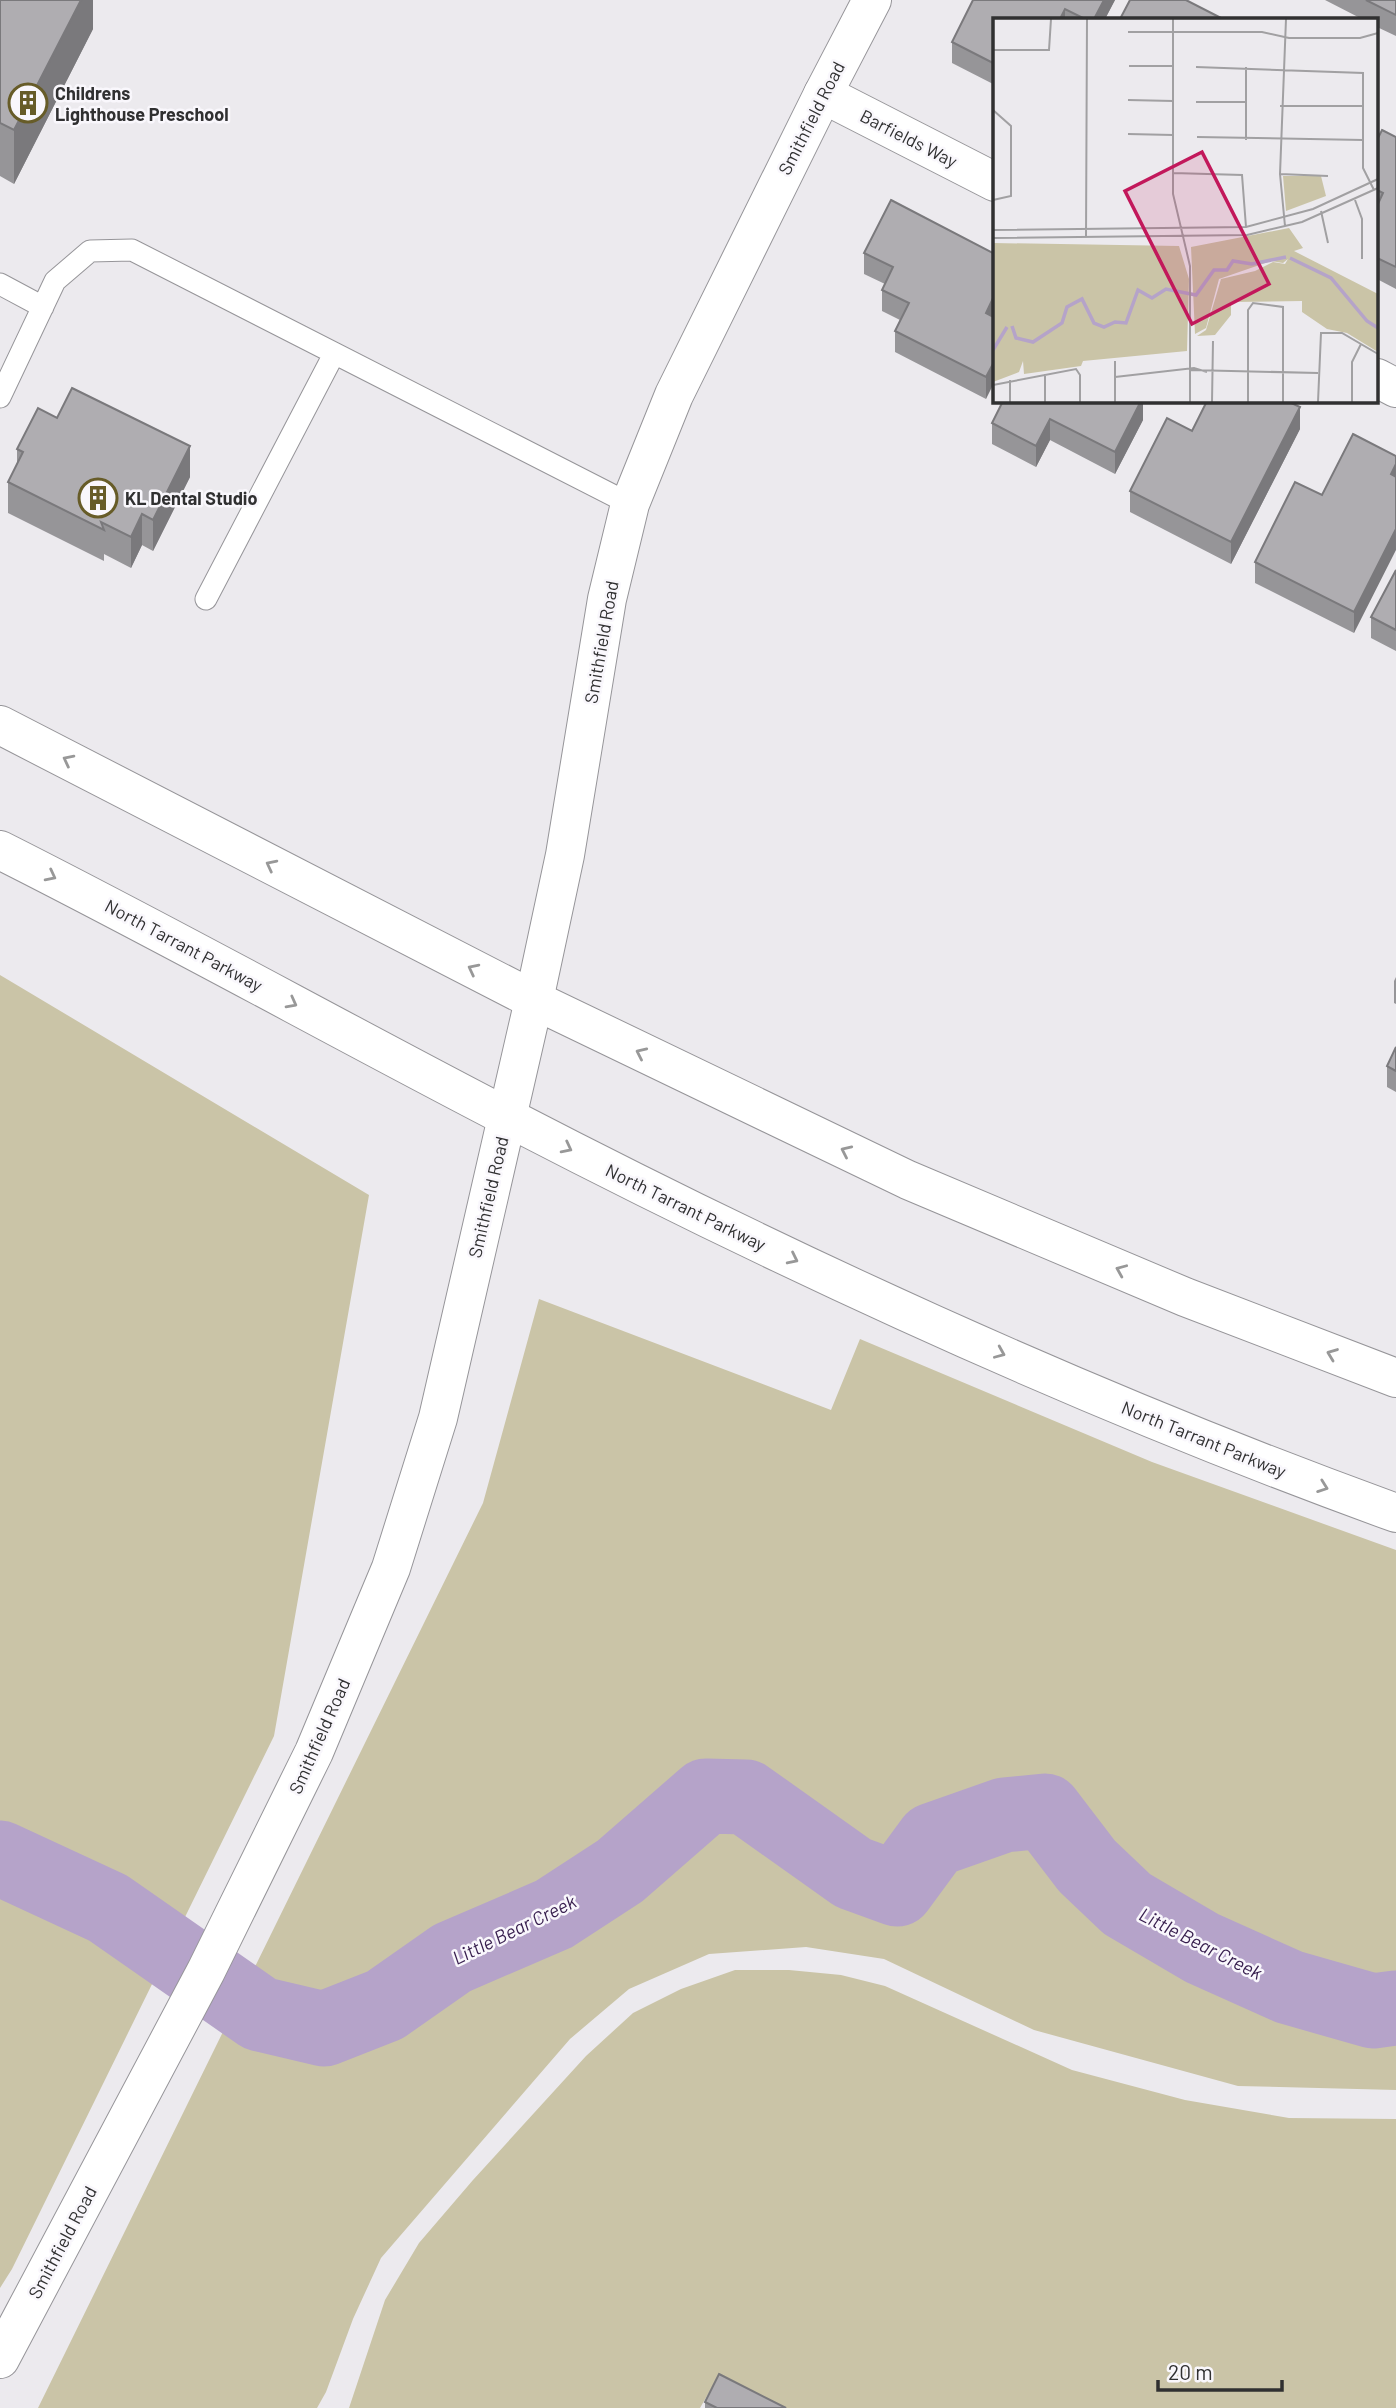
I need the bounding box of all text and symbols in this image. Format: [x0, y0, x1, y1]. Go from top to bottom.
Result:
inset map [993, 18, 1378, 402]
street label: Smithfield Road [773, 58, 849, 178]
building icon: Childrens Lighthouse Preschool [7, 82, 49, 124]
place label: Childrens Lighthouse Preschool [55, 82, 229, 125]
street label: Barfields Way [857, 104, 961, 172]
building icon: KL Dental Studio [77, 477, 119, 519]
place label: KL Dental Studio [125, 487, 257, 509]
street label: Smithfield Road [579, 579, 623, 705]
one-way arrow [63, 755, 76, 769]
one-way arrow [265, 859, 278, 873]
one-way arrow [44, 867, 56, 881]
street label: North Tarrant Parkway [101, 894, 267, 996]
one-way arrow [468, 964, 480, 977]
one-way arrow [285, 994, 297, 1008]
one-way arrow [636, 1047, 648, 1061]
street label: Smithfield Road [463, 1134, 513, 1260]
one-way arrow [560, 1139, 572, 1153]
one-way arrow [841, 1145, 854, 1159]
street label: North Tarrant Parkway [602, 1159, 770, 1255]
one-way arrow [786, 1251, 798, 1265]
one-way arrow [1115, 1264, 1128, 1278]
one-way arrow [993, 1345, 1005, 1359]
one-way arrow [1327, 1348, 1339, 1362]
street label: North Tarrant Parkway [1119, 1396, 1289, 1482]
one-way arrow [1317, 1479, 1329, 1493]
street label: Smithfield Road [284, 1675, 354, 1797]
water label: Little Bear Creek [448, 1889, 580, 1969]
water label: Little Bear Creek [1136, 1902, 1267, 1984]
street label: Smithfield Road [23, 2182, 101, 2302]
scale bar [1158, 2348, 1282, 2392]
text: 20 m [1168, 2359, 1213, 2384]

